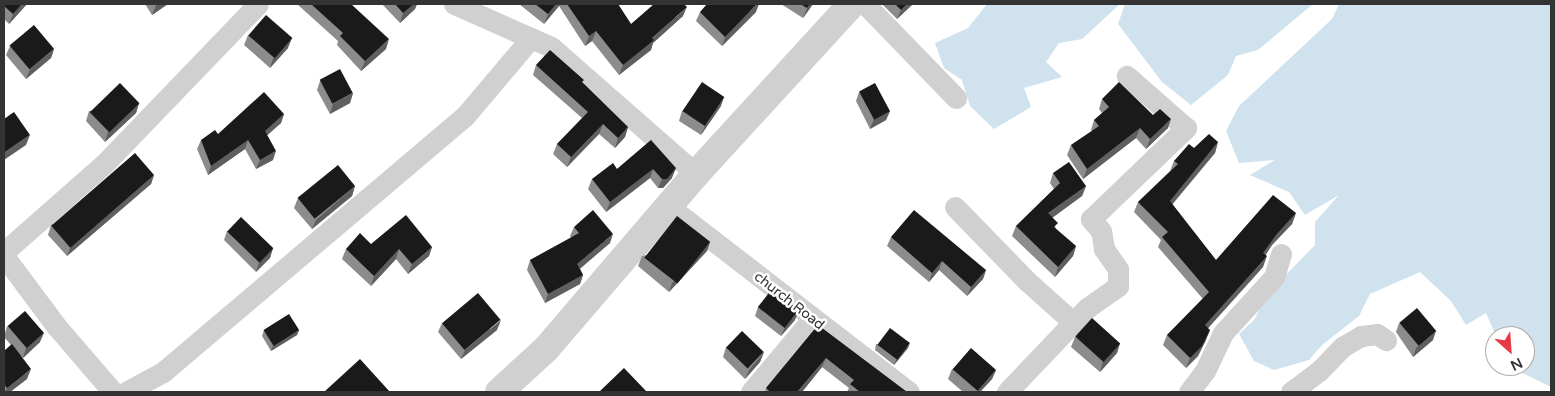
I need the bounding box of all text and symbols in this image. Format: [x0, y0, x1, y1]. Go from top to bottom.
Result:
street label: church Road [751, 268, 827, 334]
north arrow [1485, 326, 1535, 376]
text: N [1508, 354, 1525, 374]

